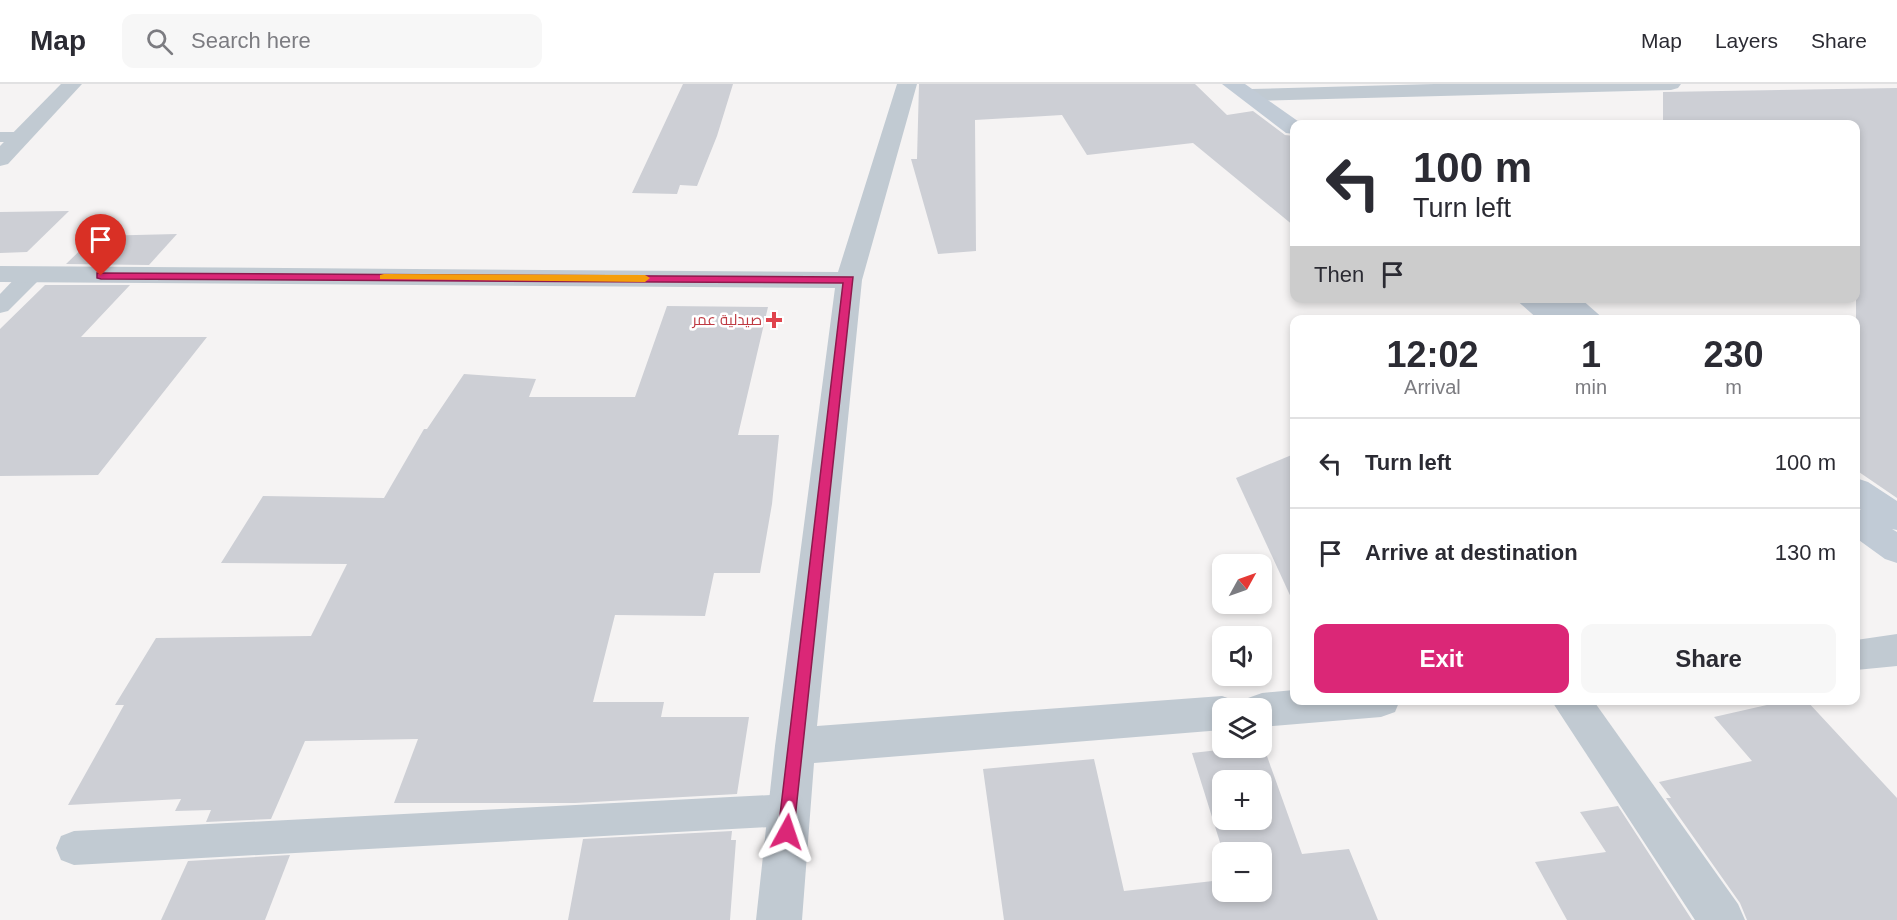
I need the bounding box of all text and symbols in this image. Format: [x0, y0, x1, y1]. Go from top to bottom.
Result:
search box [122, 14, 542, 68]
text: Map [30, 25, 86, 56]
icon: search [143, 25, 176, 58]
text: Search here [191, 28, 311, 53]
text: Map [1641, 29, 1682, 52]
text: Layers [1715, 29, 1778, 52]
text: Share [1811, 29, 1867, 52]
icon: left [1314, 144, 1392, 222]
text: 100 m [1413, 144, 1532, 191]
text: Turn left [1413, 193, 1511, 223]
pin [75, 214, 126, 276]
icon: arrive [84, 223, 117, 256]
icon: arrive [1376, 258, 1409, 291]
text: Then [1314, 262, 1364, 287]
place label: صيدلية عمر [691, 311, 762, 329]
marker: صيدلية عمر [767, 313, 781, 327]
text: 12:02 [1386, 334, 1478, 375]
text: 1 [1581, 334, 1601, 375]
text: 230 [1703, 334, 1764, 375]
text: Arrival [1404, 376, 1461, 398]
text: min [1575, 376, 1607, 398]
text: m [1725, 376, 1742, 398]
icon: left [1314, 447, 1347, 480]
text: Turn left [1365, 450, 1451, 475]
text: 100 m [1775, 450, 1836, 475]
icon: arrive [1314, 537, 1347, 570]
text: Arrive at destination [1365, 540, 1578, 565]
text: 130 m [1775, 540, 1836, 565]
north arrow [1212, 554, 1272, 614]
map controls [1212, 554, 1272, 902]
button: Exit [1314, 624, 1569, 693]
button: Share [1581, 624, 1836, 693]
button: sound [1212, 626, 1272, 686]
button: layers [1212, 698, 1272, 758]
button: + [1212, 770, 1272, 830]
position arrow [755, 800, 819, 864]
button: − [1212, 842, 1272, 902]

